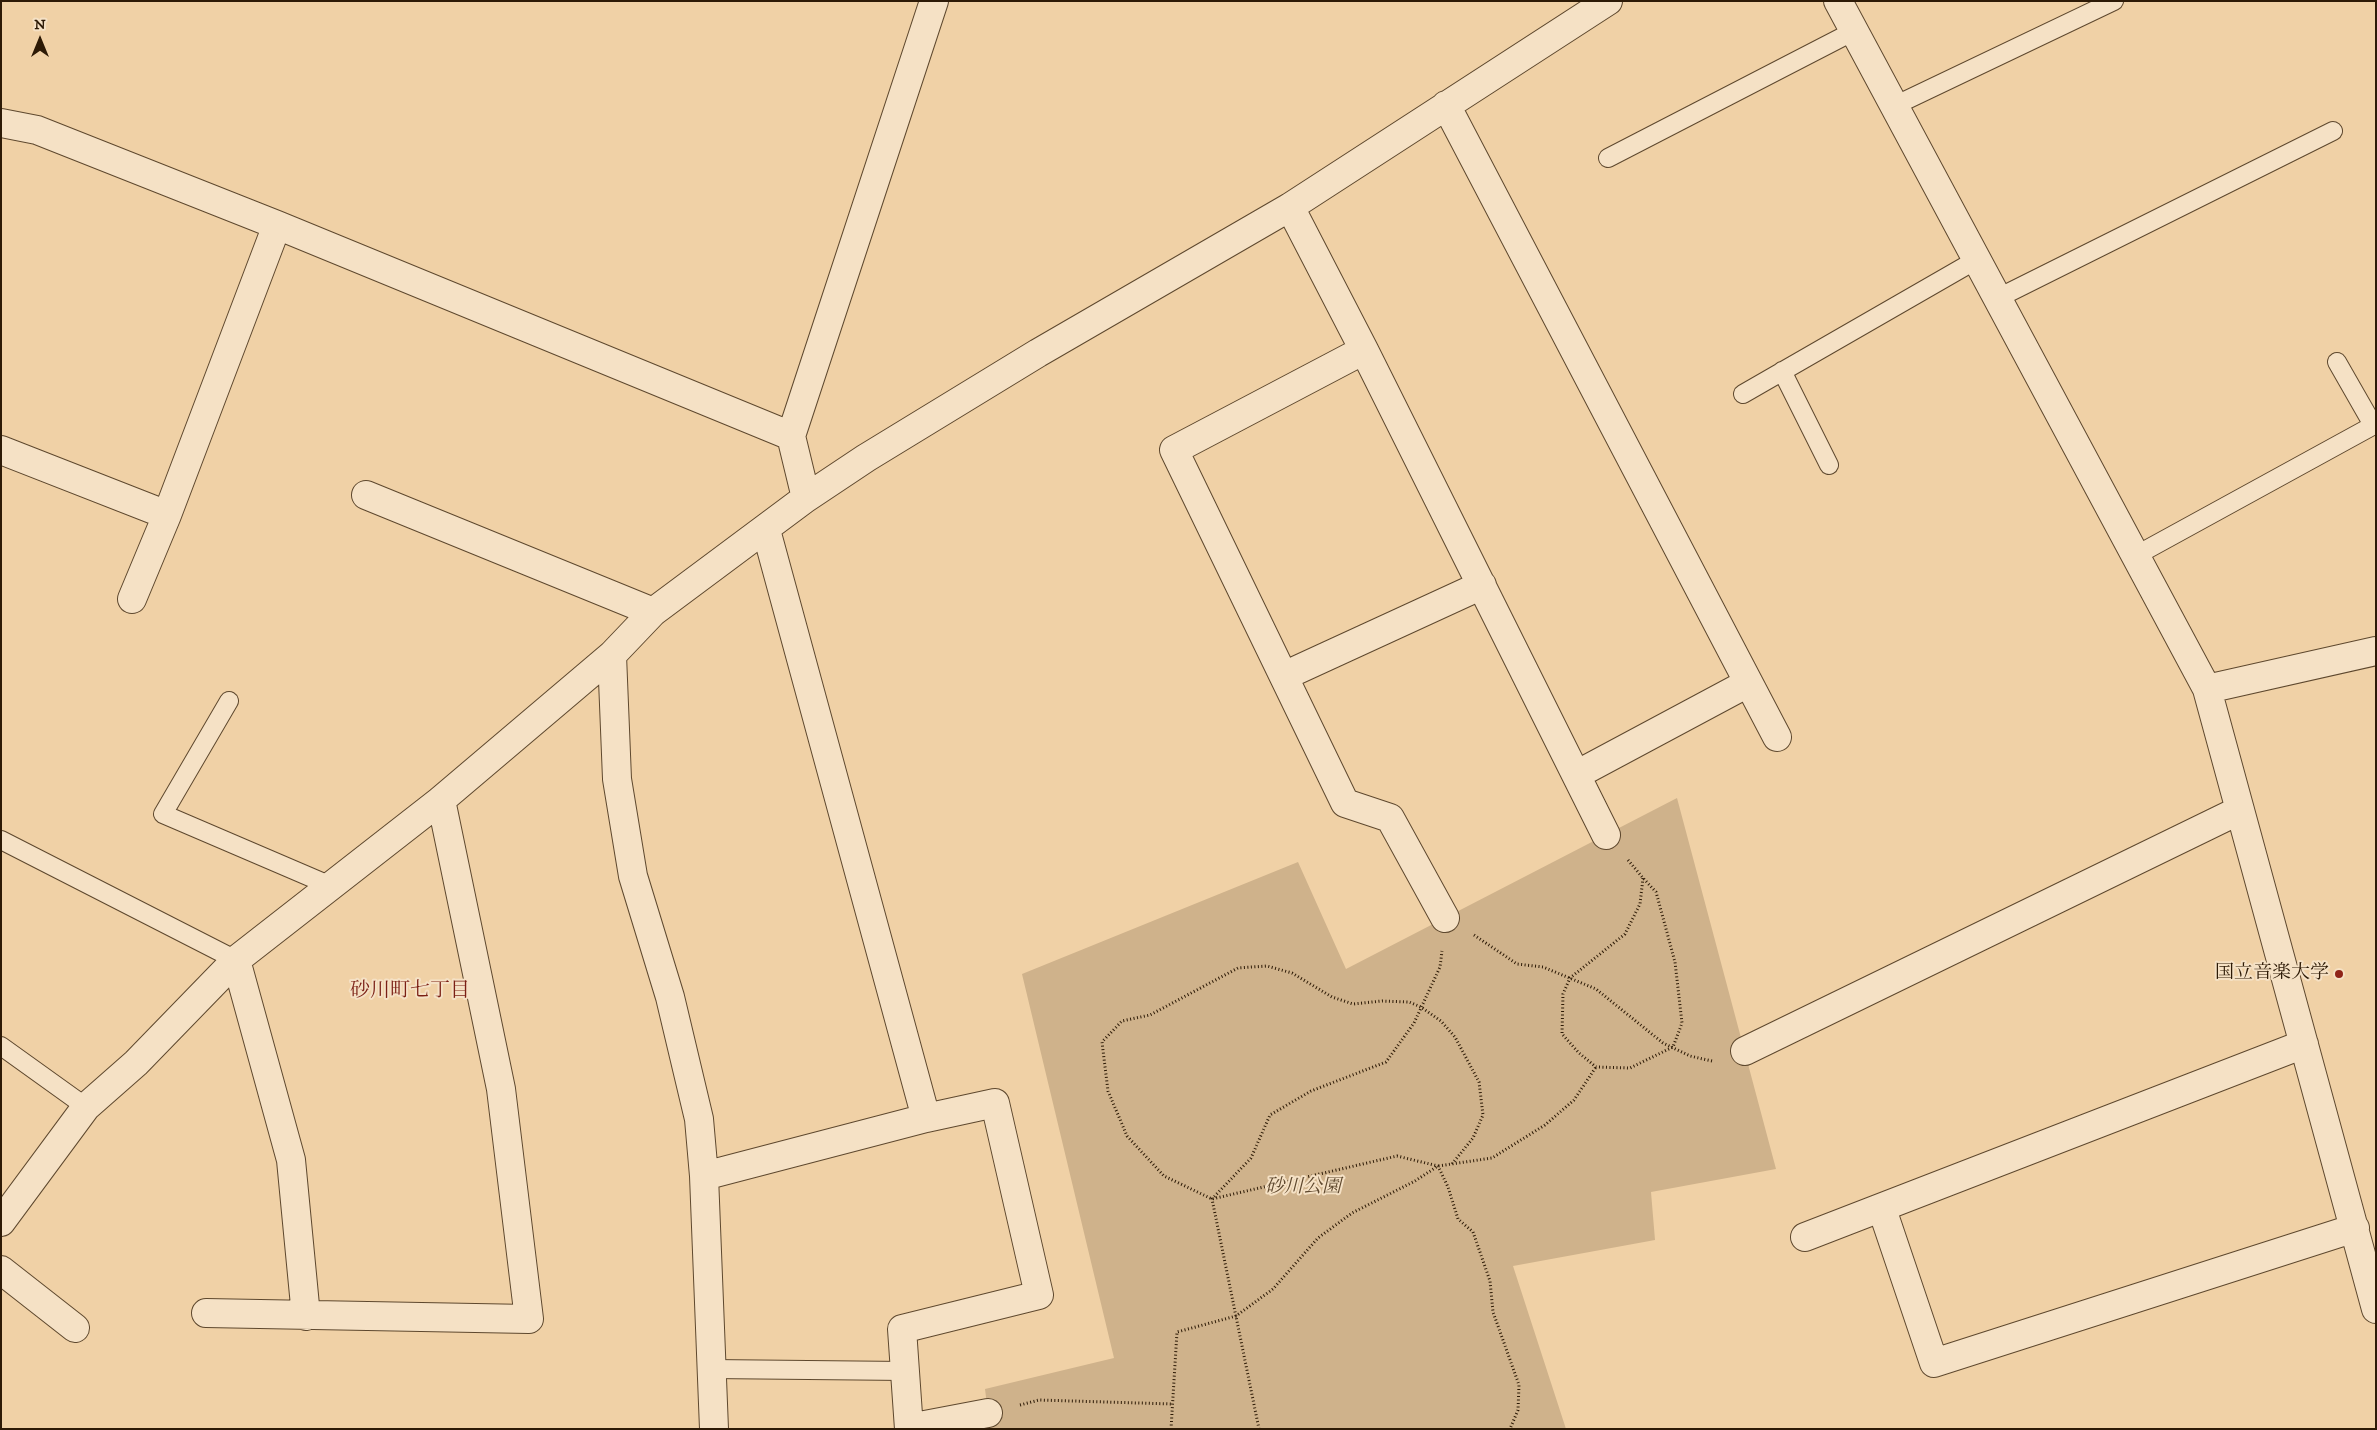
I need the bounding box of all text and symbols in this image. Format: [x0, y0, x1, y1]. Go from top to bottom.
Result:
north arrow [15, 15, 65, 65]
text: N [34, 16, 46, 34]
place label: 国立音楽大学 [2215, 963, 2329, 985]
marker: 国立音楽大学 [2333, 968, 2345, 980]
district label: 砂川町七丁目 [350, 980, 470, 1004]
park label: 砂川公園 [1265, 1177, 1341, 1199]

